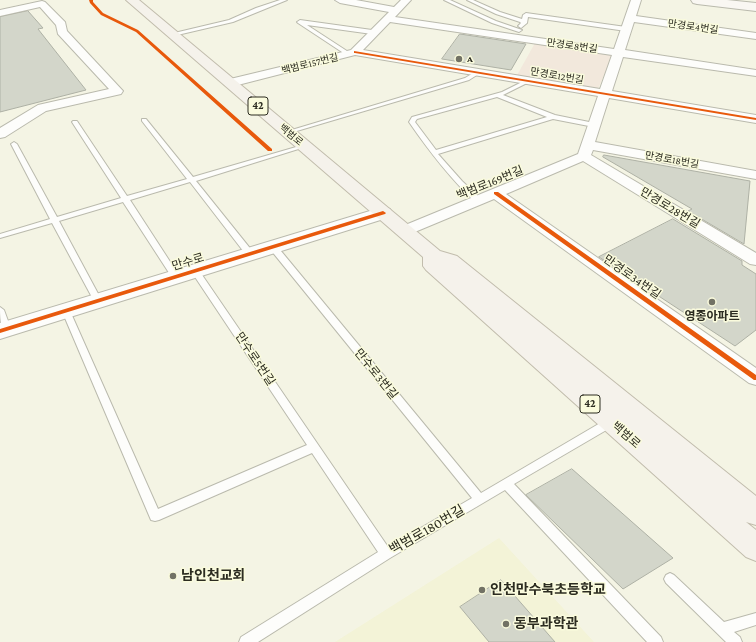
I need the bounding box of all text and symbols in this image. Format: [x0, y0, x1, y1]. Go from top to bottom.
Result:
street label: 만경로4번길 [667, 18, 719, 36]
street label: 만경로8번길 [546, 36, 598, 56]
street label: 백범로157번길 [280, 51, 340, 77]
place label: A [467, 53, 473, 65]
marker: A [454, 54, 464, 64]
street label: 만경로12번길 [529, 65, 585, 87]
road number: 42 [248, 97, 268, 115]
street label: 백범로 [277, 122, 305, 148]
street label: 만경로18번길 [644, 149, 700, 171]
street label: 백범로169번길 [454, 163, 526, 203]
street label: 만경로28번길 [637, 184, 703, 232]
street label: 만수로 [170, 250, 206, 274]
street label: 만경로34번길 [600, 252, 664, 302]
marker: 영종아파트 [707, 297, 717, 307]
place label: 영종아파트 [684, 309, 740, 323]
street label: 만수로5번길 [232, 330, 278, 388]
street label: 만수로3번길 [351, 346, 401, 402]
road number: 42 [580, 395, 600, 413]
street label: 백범로 [609, 419, 643, 451]
street label: 백범로180번길 [386, 502, 468, 558]
place label: 남인천교회 [181, 568, 245, 584]
marker: 남인천교회 [168, 571, 178, 581]
place label: 인천만수북초등학교 [490, 582, 606, 598]
marker: 인천만수북초등학교 [477, 585, 487, 595]
place label: 동부과학관 [514, 616, 578, 632]
marker: 동부과학관 [501, 619, 511, 629]

